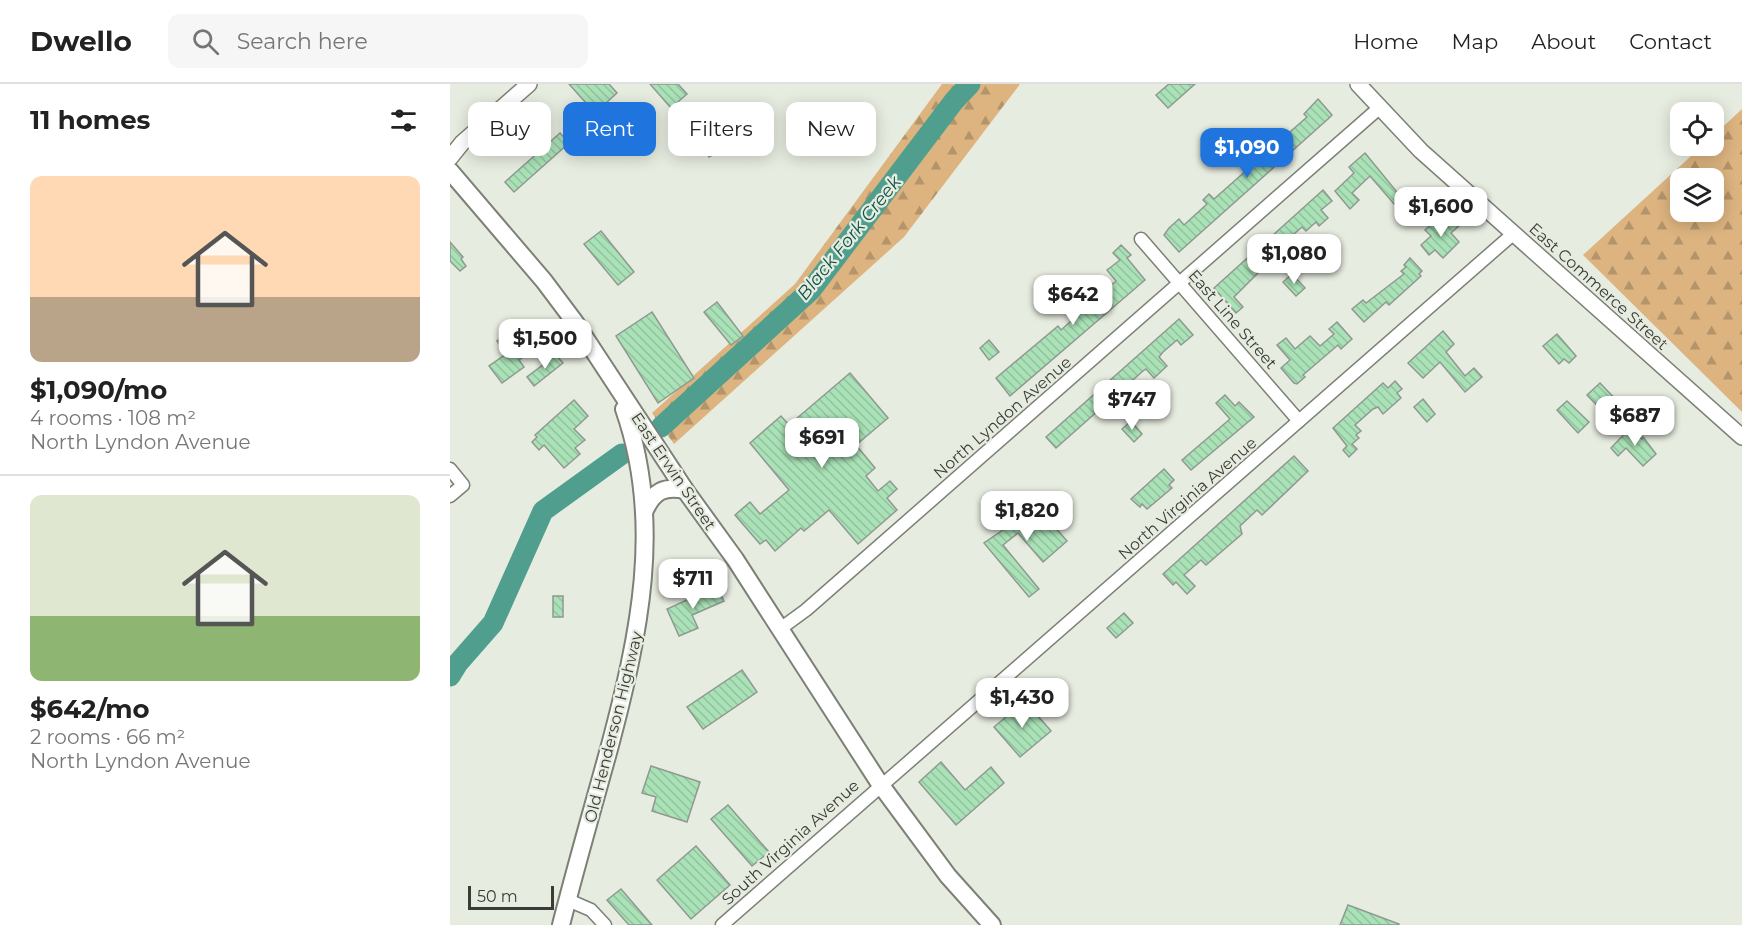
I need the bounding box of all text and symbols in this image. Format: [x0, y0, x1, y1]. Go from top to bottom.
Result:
search box [168, 14, 588, 68]
text: Dwello [30, 24, 132, 58]
icon: search [189, 25, 222, 58]
text: Search here [237, 28, 368, 55]
text: Home [1353, 29, 1418, 54]
text: Map [1451, 29, 1498, 54]
text: About [1531, 29, 1596, 54]
text: Contact [1629, 29, 1712, 54]
chip: Buy [468, 102, 551, 156]
chip: Rent [563, 102, 656, 156]
chip: Filters [668, 102, 774, 156]
chip: New [786, 102, 876, 156]
map controls [1670, 102, 1724, 222]
button: locate [1670, 102, 1724, 156]
text: 11 homes [30, 104, 150, 136]
icon: filters [387, 104, 420, 137]
pin: $1,090 [1198, 128, 1296, 179]
text: $1,090 [1214, 135, 1280, 159]
button: layers [1670, 168, 1724, 222]
water label: Black Fork Creek [792, 171, 907, 304]
pin: $1,600 [1392, 187, 1490, 238]
text: $1,600 [1408, 194, 1474, 218]
icon: home [171, 215, 279, 323]
street label: East Commerce Street [1525, 219, 1672, 354]
pin: $1,080 [1245, 234, 1343, 285]
text: $1,080 [1261, 241, 1327, 265]
street label: East Line Street [1184, 266, 1281, 373]
pin: $642 [1037, 275, 1109, 326]
text: $642 [1047, 282, 1099, 306]
pin: $1,500 [496, 319, 594, 370]
text: $1,500 [513, 326, 577, 350]
street label: North Lyndon Avenue [930, 352, 1075, 482]
text: $1,090/mo [30, 374, 167, 406]
pin: $747 [1096, 380, 1168, 431]
text: $747 [1107, 387, 1157, 411]
pin: $687 [1599, 396, 1671, 447]
text: $687 [1609, 403, 1661, 427]
text: 4 rooms · 108 m² [30, 406, 196, 430]
street label: East Erwin Street [627, 409, 720, 534]
pin: $691 [786, 418, 858, 469]
text: $691 [799, 425, 845, 449]
text: North Lyndon Avenue [30, 430, 250, 454]
street label: North Virginia Avenue [1114, 433, 1260, 564]
pin: $1,820 [978, 491, 1076, 542]
text: $1,820 [995, 498, 1059, 522]
icon: home [171, 534, 279, 642]
pin: $711 [657, 559, 729, 610]
text: $711 [673, 566, 713, 590]
street label: Old Henderson Highway [581, 629, 647, 825]
pin: $1,430 [973, 678, 1071, 729]
text: $1,430 [990, 685, 1054, 709]
text: $642/mo [30, 693, 150, 725]
text: 2 rooms · 66 m² [30, 725, 185, 749]
text: North Lyndon Avenue [30, 749, 250, 773]
street label: South Virginia Avenue [718, 776, 863, 909]
scale bar [468, 883, 554, 910]
text: 50 m [477, 887, 518, 906]

